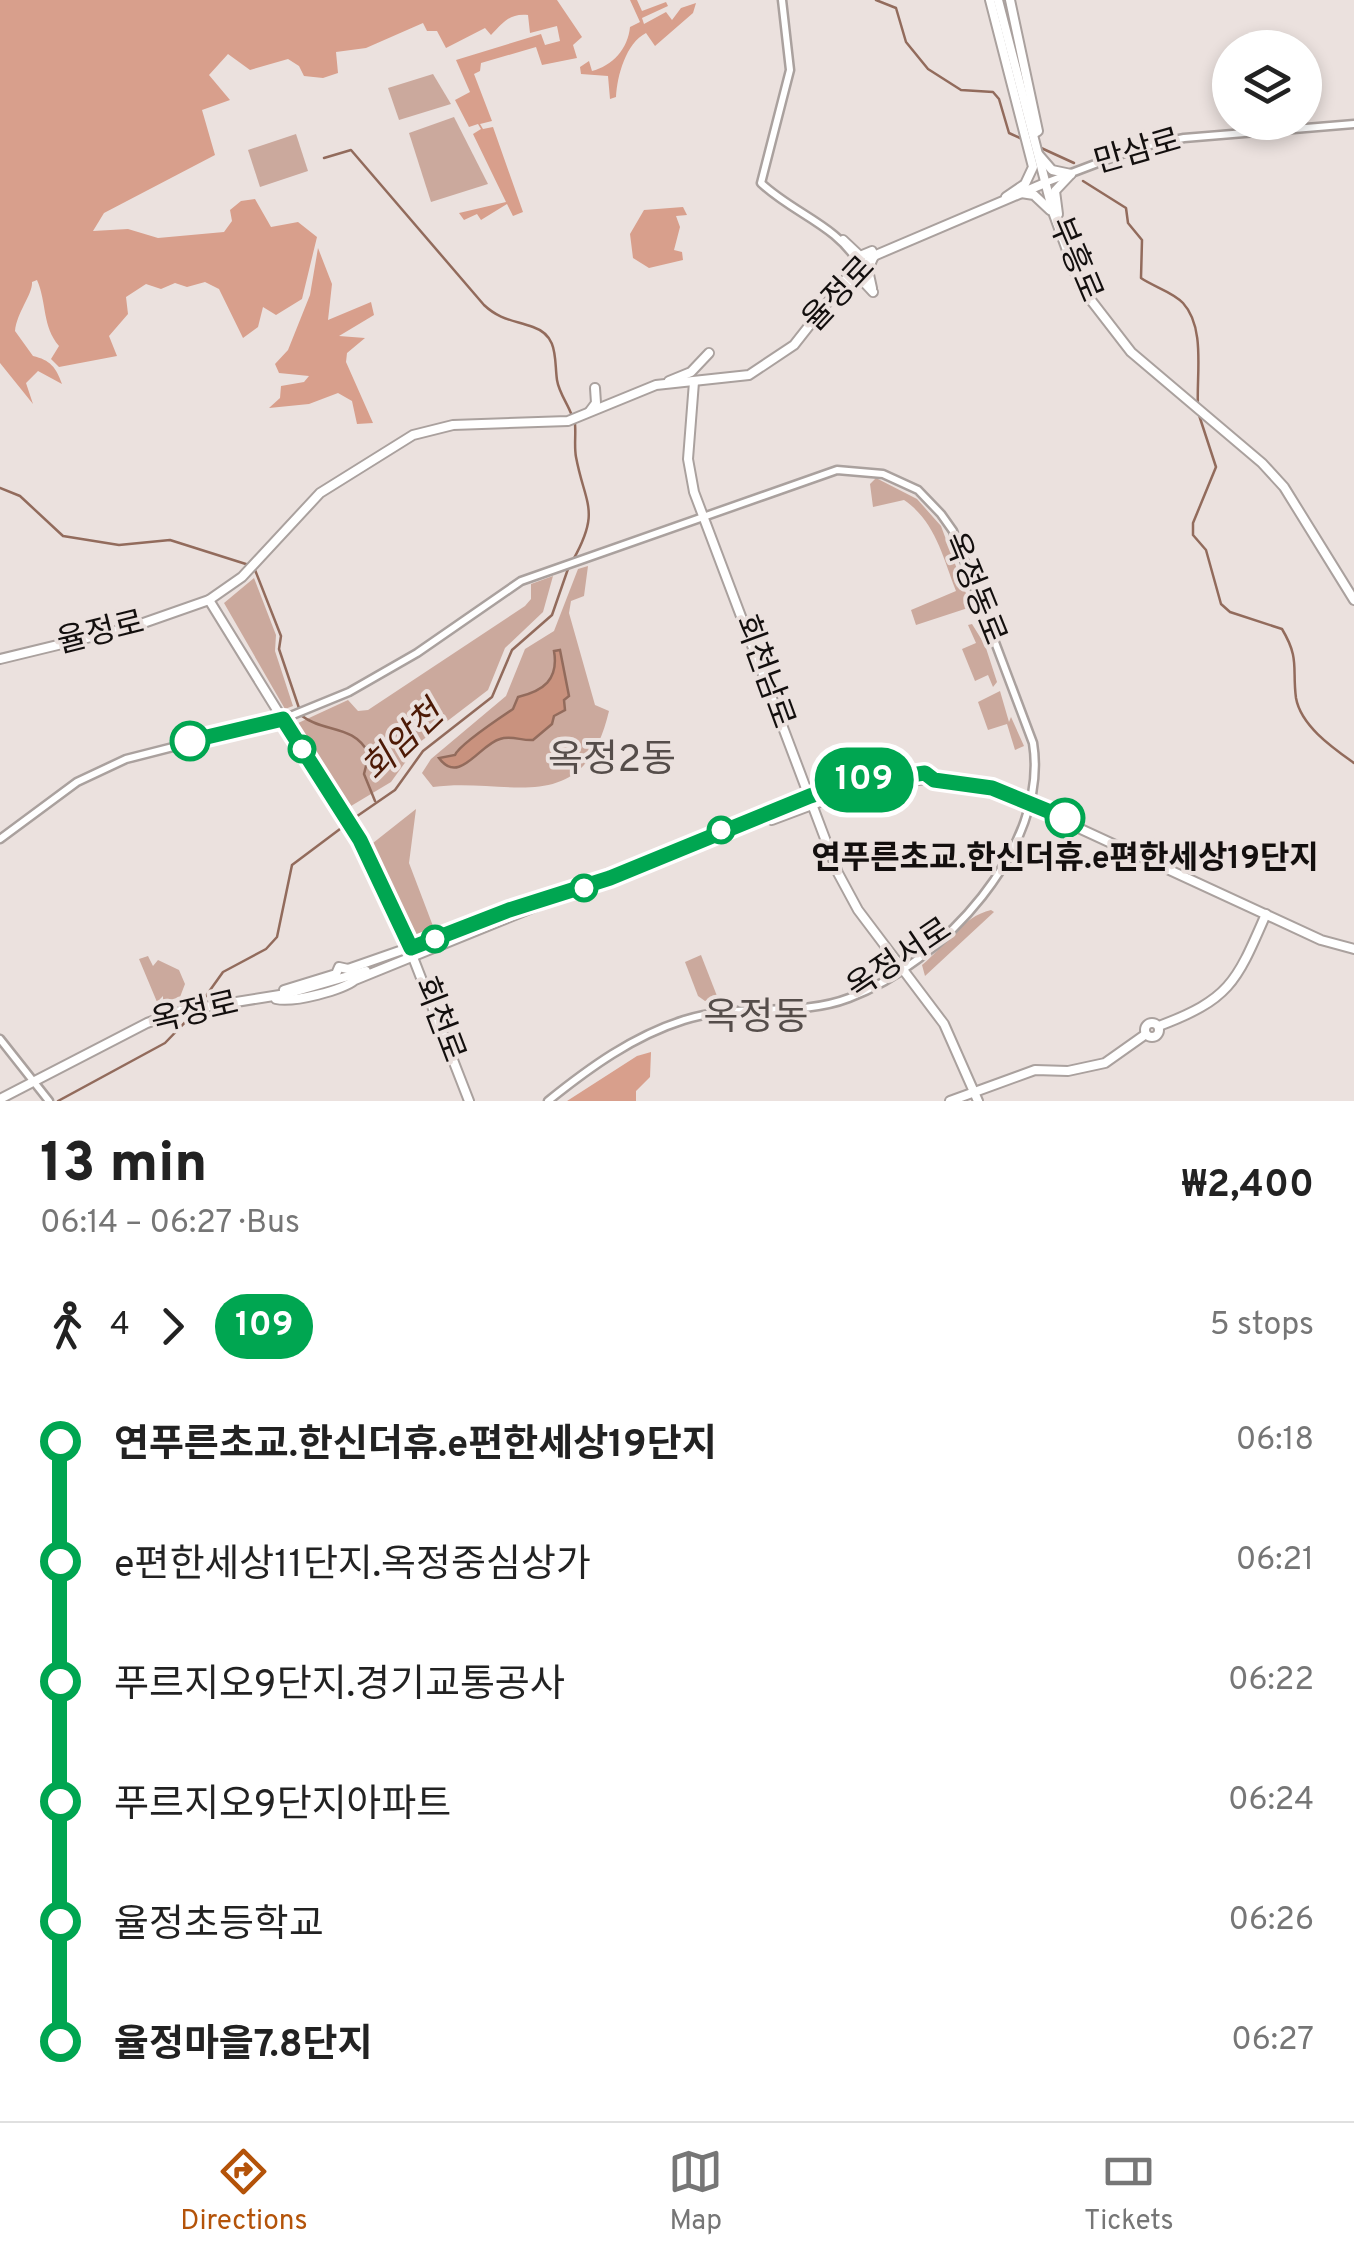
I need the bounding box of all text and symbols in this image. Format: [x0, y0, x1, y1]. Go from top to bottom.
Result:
map controls [1212, 30, 1322, 140]
button: layers [1212, 30, 1322, 140]
street label: 만삼로 [1090, 122, 1186, 184]
street label: 부흥로 [1038, 212, 1110, 308]
street label: 율정로 [795, 249, 885, 341]
street label: 옥정동로 [932, 527, 1014, 651]
street label: 율정로 [53, 604, 149, 664]
street label: 회천남로 [724, 610, 802, 734]
water label: 회암천 [354, 691, 457, 792]
unlabelled marker [171, 722, 209, 760]
unlabelled marker [289, 736, 315, 762]
district label: 옥정2동 [548, 737, 676, 786]
line badge: 109 [806, 748, 922, 812]
text: 109 [835, 758, 893, 802]
marker: 연푸른초교.한신더휴.e편한세상19단지 [1046, 799, 1084, 837]
unlabelled marker [708, 817, 734, 843]
place label: 연푸른초교.한신더휴.e편한세상19단지 [811, 840, 1319, 880]
unlabelled marker [571, 875, 597, 901]
street label: 옥정서로 [840, 910, 960, 1010]
unlabelled marker [422, 926, 448, 952]
street label: 회천로 [404, 972, 472, 1068]
street label: 옥정로 [147, 985, 243, 1043]
district label: 옥정동 [704, 995, 808, 1044]
text: 13 min [40, 1131, 207, 1201]
text: ₩2,400 [1182, 1162, 1314, 1211]
text: 06:14 – 06:27 · Bus [40, 1204, 300, 1244]
icon: walk [40, 1299, 95, 1354]
icon: forward [145, 1299, 200, 1354]
text: 109 [235, 1304, 293, 1348]
text: 4 [110, 1306, 130, 1346]
text: 5 stops [1210, 1306, 1314, 1346]
text: 06:18 [1236, 1421, 1314, 1461]
text: 연푸른초교.한신더휴.e편한세상19단지 [114, 1422, 717, 1471]
text: 06:21 [1236, 1541, 1314, 1581]
text: e편한세상11단지.옥정중심상가 [114, 1542, 591, 1591]
text: 06:22 [1228, 1661, 1314, 1701]
text: 푸르지오9단지.경기교통공사 [114, 1662, 565, 1711]
text: 06:24 [1228, 1781, 1314, 1821]
text: 푸르지오9단지아파트 [114, 1782, 451, 1831]
text: 06:26 [1228, 1901, 1314, 1941]
text: 율정초등학교 [114, 1902, 324, 1951]
text: 06:27 [1231, 2021, 1314, 2061]
text: 율정마을7.8단지 [114, 2022, 372, 2071]
tab: Directions [180, 2144, 308, 2240]
tab: Map [668, 2144, 723, 2240]
tab: Tickets [1084, 2144, 1174, 2240]

